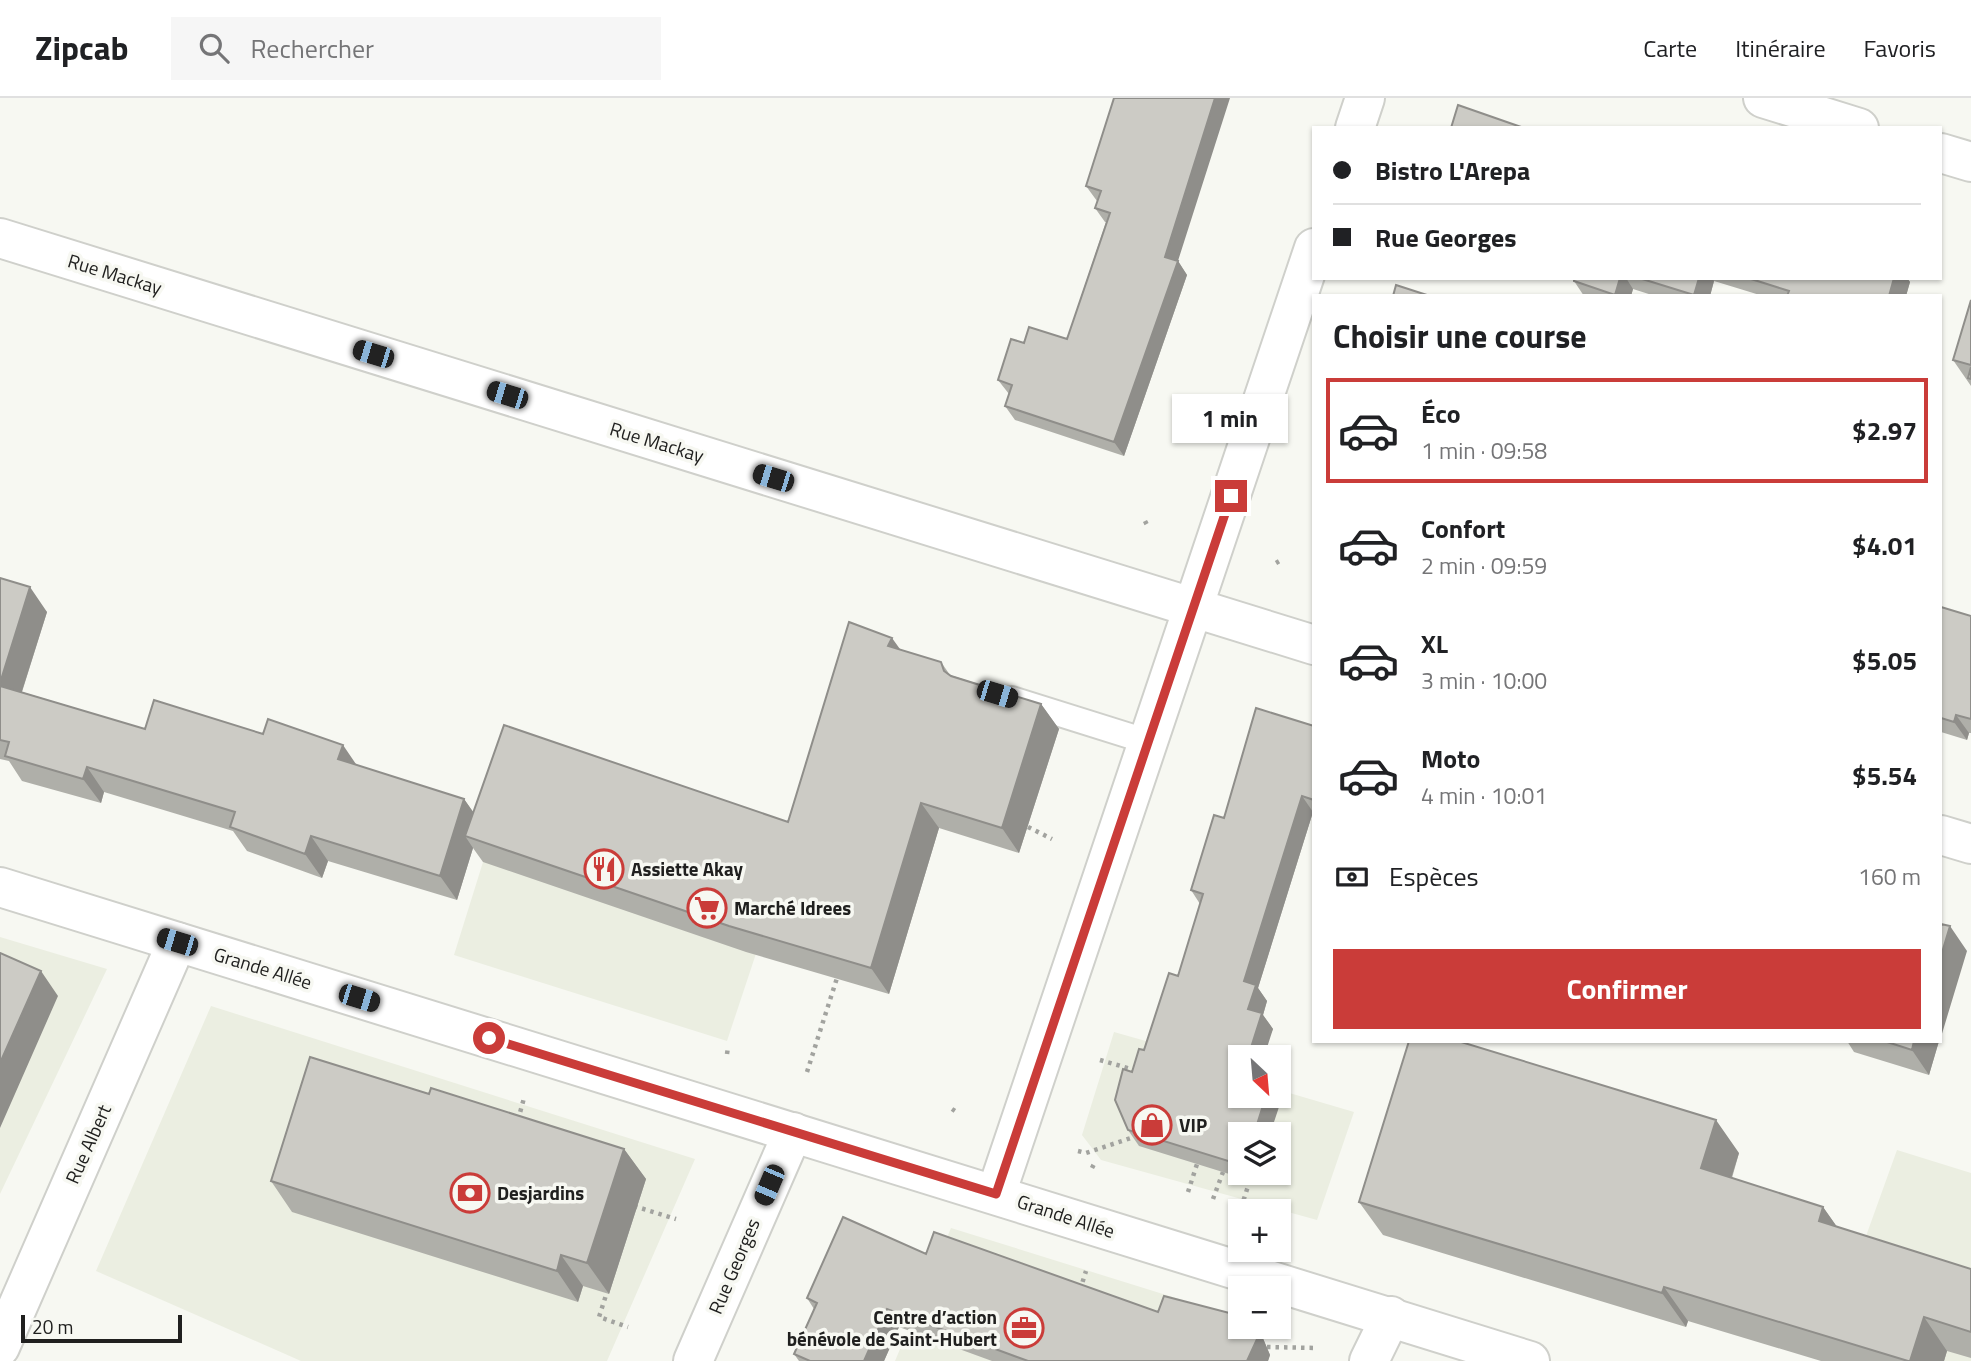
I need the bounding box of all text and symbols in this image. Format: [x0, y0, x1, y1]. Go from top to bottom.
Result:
search box [171, 17, 661, 80]
text: Zipcab [35, 23, 129, 73]
icon: search [195, 29, 233, 67]
text: Rechercher [251, 29, 374, 68]
text: Carte [1643, 30, 1697, 66]
text: Itinéraire [1735, 30, 1826, 66]
text: Favoris [1864, 30, 1936, 66]
text: Bistro L'Arepa [1375, 151, 1530, 190]
text: Rue Georges [1375, 218, 1517, 257]
street label: Rue Mackay [65, 245, 166, 302]
text: Choisir une course [1333, 312, 1587, 360]
car [350, 338, 397, 370]
car [484, 379, 531, 411]
callout: 1 min [1173, 394, 1289, 444]
text: Éco [1421, 394, 1461, 433]
icon: car [1337, 399, 1400, 462]
text: 1 min [1202, 401, 1258, 436]
text: $2.97 [1852, 411, 1917, 450]
street label: Rue Mackay [607, 413, 708, 470]
text: 1 min · 09:58 [1421, 433, 1547, 468]
car [750, 462, 797, 494]
route end [1215, 480, 1247, 512]
text: Confort [1421, 509, 1505, 548]
icon: car [1337, 514, 1400, 577]
text: $4.01 [1852, 526, 1917, 565]
text: 2 min · 09:59 [1421, 548, 1547, 583]
text: XL [1421, 624, 1448, 663]
icon: car [1337, 629, 1400, 692]
text: $5.05 [1852, 641, 1917, 680]
text: 3 min · 10:00 [1421, 663, 1547, 698]
car [974, 678, 1021, 710]
text: Moto [1421, 739, 1480, 778]
icon: car [1337, 744, 1400, 807]
text: $5.54 [1852, 756, 1917, 795]
text: 4 min · 10:01 [1421, 778, 1547, 813]
restaurant icon: Assiette Akay [583, 848, 625, 890]
place label: Assiette Akay [631, 854, 743, 883]
text: Espèces [1389, 857, 1479, 896]
icon: cash [1333, 858, 1371, 896]
text: 160 m [1858, 859, 1921, 894]
supermarket icon: Marché Idrees [686, 887, 728, 929]
place label: Marché Idrees [734, 893, 851, 922]
car [154, 926, 201, 958]
street label: Grande Allée [211, 939, 316, 996]
button: Confirmer [1333, 949, 1921, 1029]
car [336, 982, 383, 1014]
route start [473, 1022, 505, 1054]
north arrow [1228, 1045, 1292, 1108]
map controls [1228, 1045, 1291, 1339]
street label: Rue Albert [57, 1099, 118, 1188]
shop icon: VIP [1131, 1104, 1173, 1146]
place label: VIP [1179, 1110, 1207, 1139]
button: layers [1228, 1122, 1291, 1185]
car [752, 1162, 787, 1208]
bank icon: Desjardins [449, 1172, 491, 1214]
place label: Desjardins [497, 1178, 584, 1207]
street label: Grande Allée [1014, 1186, 1119, 1245]
button: + [1228, 1199, 1291, 1262]
street label: Rue Georges [700, 1213, 767, 1318]
button: − [1228, 1276, 1291, 1339]
place label: Centre d’action bénévole de Saint-Hubert [787, 1302, 997, 1353]
office icon: Centre d’action bénévole de Saint-Hubert [1003, 1307, 1045, 1349]
scale bar [21, 1312, 182, 1344]
text: 20 m [32, 1312, 73, 1341]

